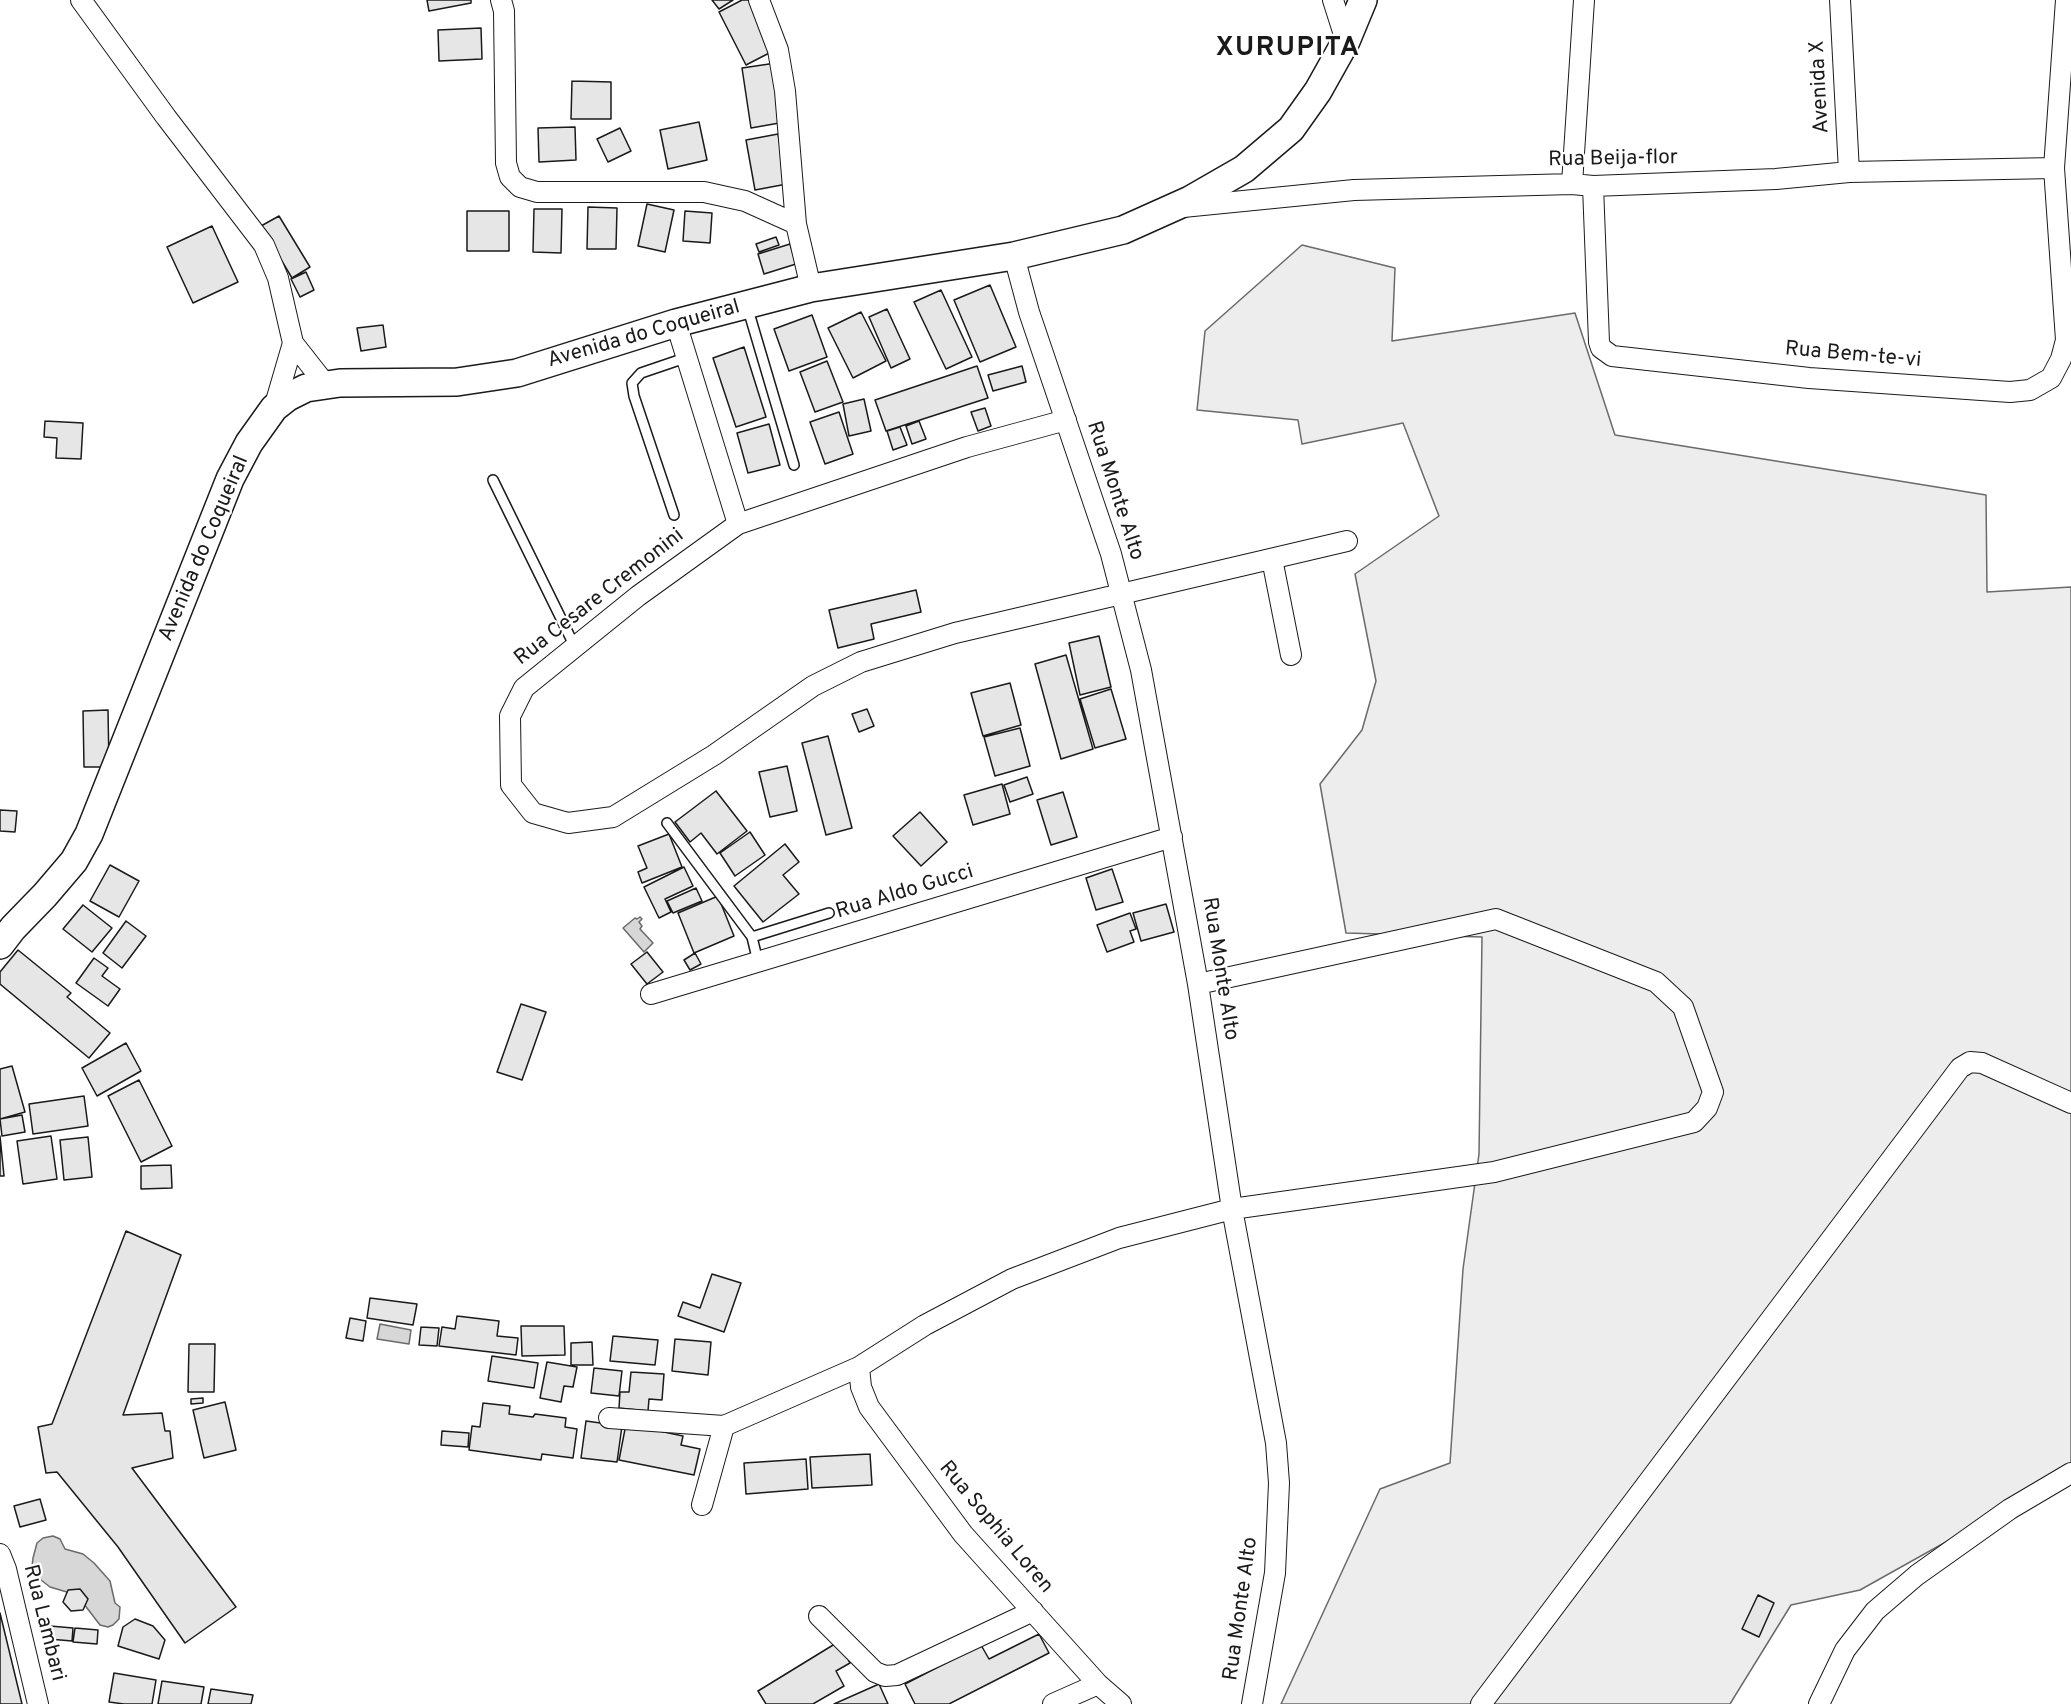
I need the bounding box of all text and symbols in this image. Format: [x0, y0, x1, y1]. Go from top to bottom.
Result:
district label: XURUPITA [1215, 34, 1361, 66]
street label: Avenida X [1806, 40, 1836, 134]
street label: Rua Beija-flor [1548, 146, 1678, 174]
street label: Avenida do Coqueiral [545, 295, 743, 375]
street label: Rua Bem-te-vi [1784, 337, 1922, 375]
street label: Rua Monte Alto [1080, 418, 1148, 564]
street label: Avenida do Coqueiral [155, 452, 255, 646]
street label: Rua Cesare Cremonini [510, 524, 690, 672]
street label: Rua Aldo Gucci [833, 860, 977, 926]
street label: Rua Monte Alto [1195, 896, 1243, 1042]
street label: Rua Sophia Loren [932, 1457, 1058, 1599]
street label: Rua Monte Alto [1219, 1536, 1265, 1682]
street label: Rua Lambari [16, 1562, 70, 1684]

